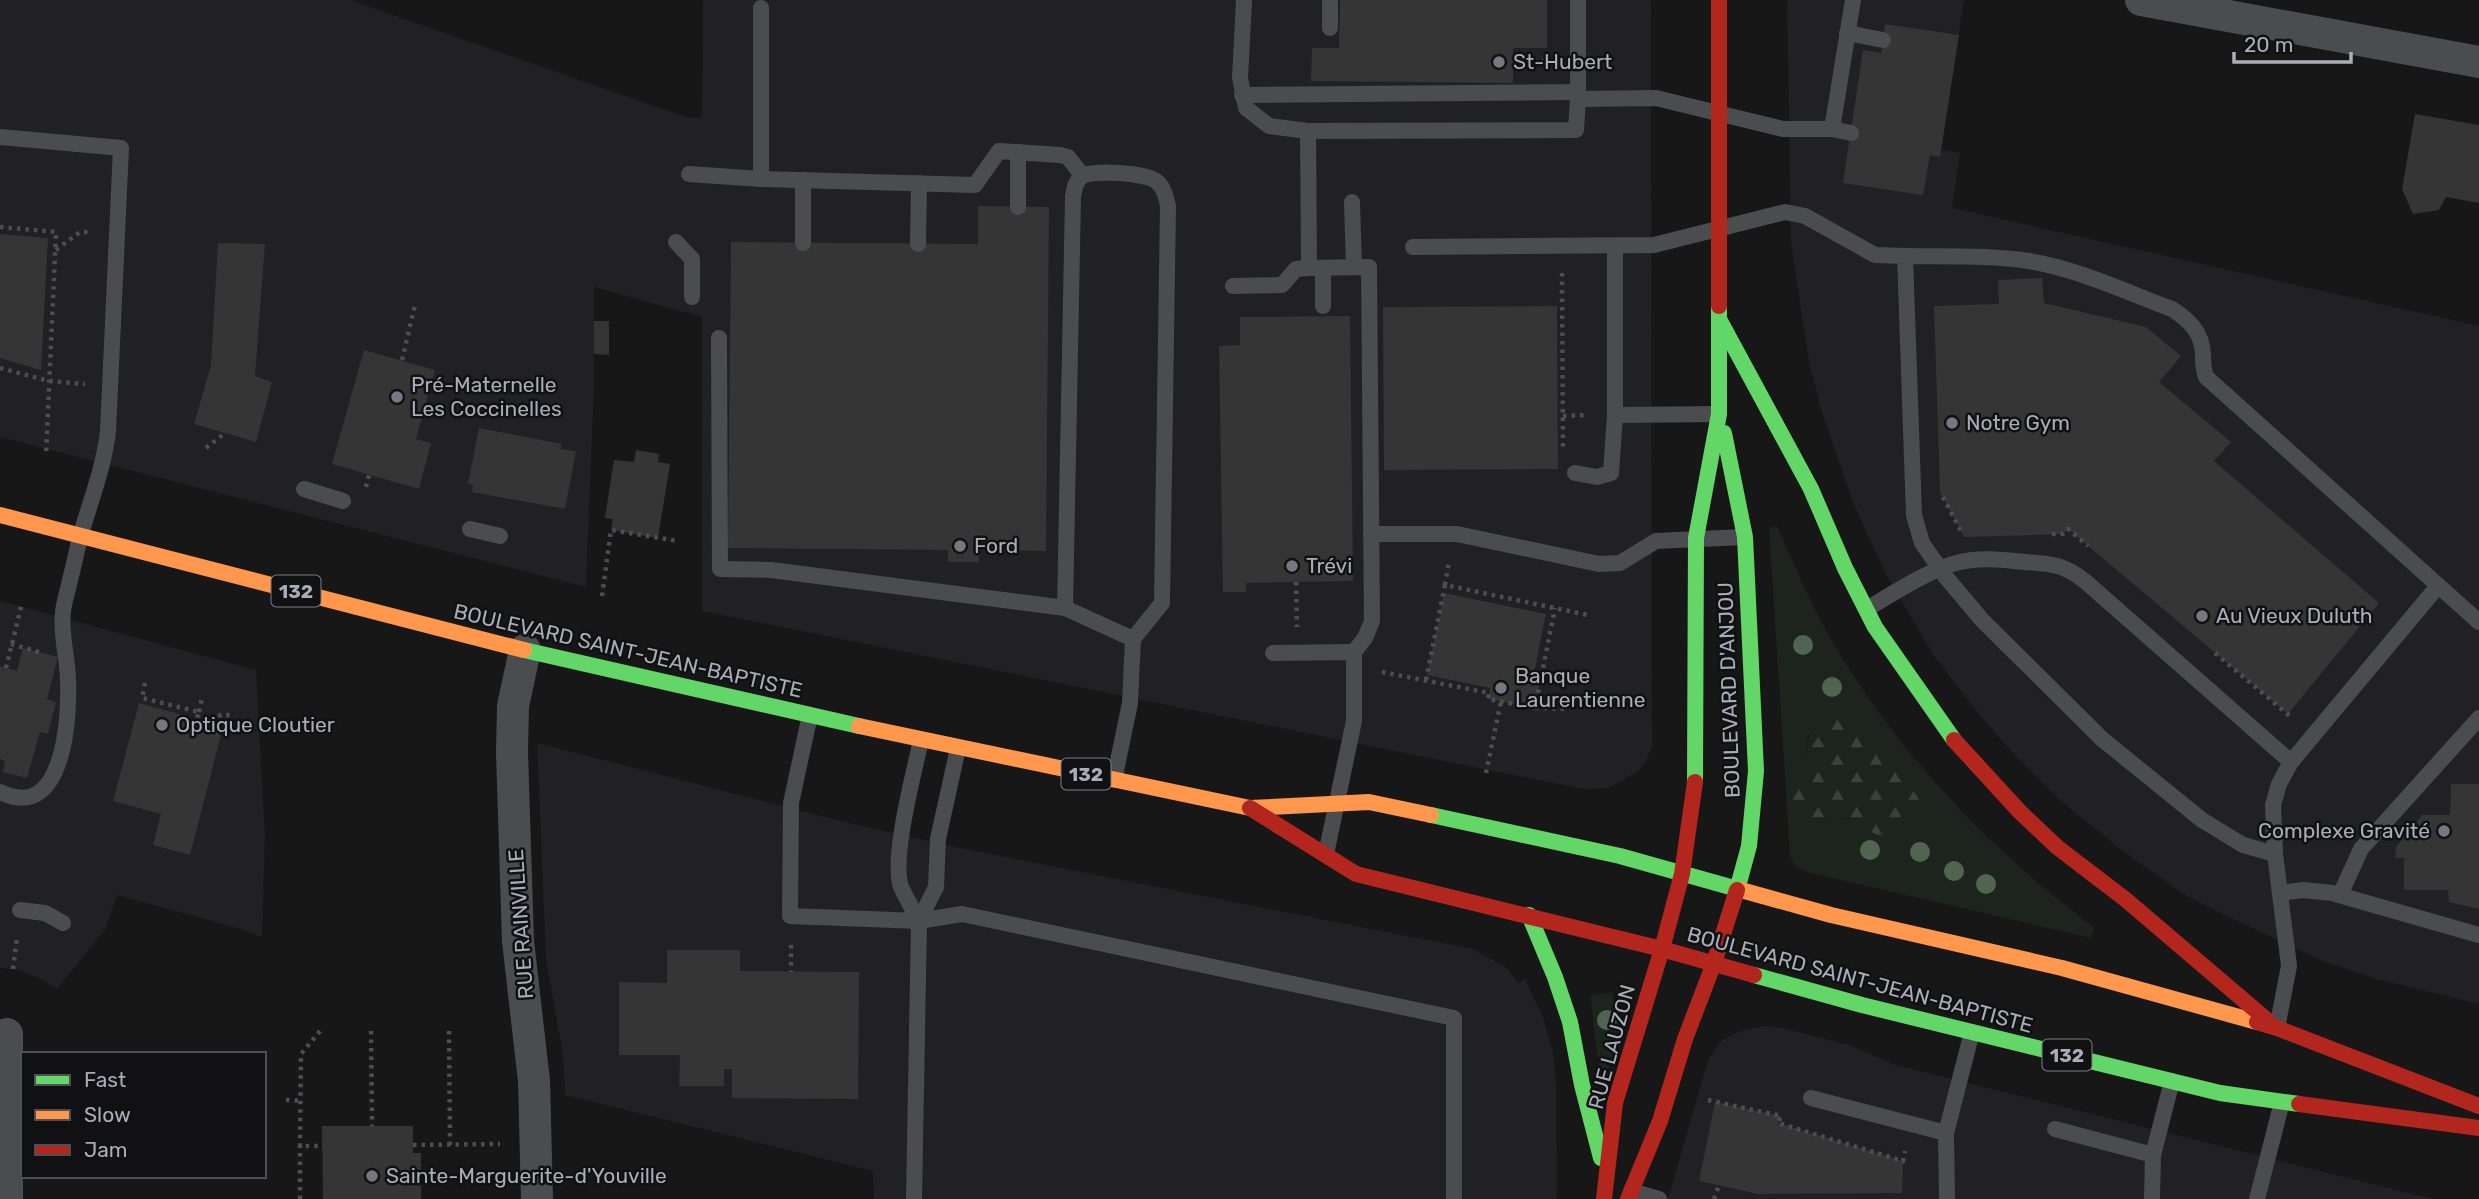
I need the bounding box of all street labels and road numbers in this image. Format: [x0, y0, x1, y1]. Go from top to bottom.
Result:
road number: 132 [272, 576, 320, 606]
street label: BOULEVARD D'ANJOU [1712, 582, 1745, 798]
street label: BOULEVARD SAINT-JEAN-BAPTISTE [451, 598, 805, 703]
road number: 132 [1062, 758, 1110, 790]
street label: RUE RAINVILLE [503, 848, 538, 1000]
street label: BOULEVARD SAINT-JEAN-BAPTISTE [1684, 921, 2036, 1038]
street label: RUE LAUZON [1583, 982, 1640, 1112]
road number: 132 [2042, 1040, 2092, 1070]

